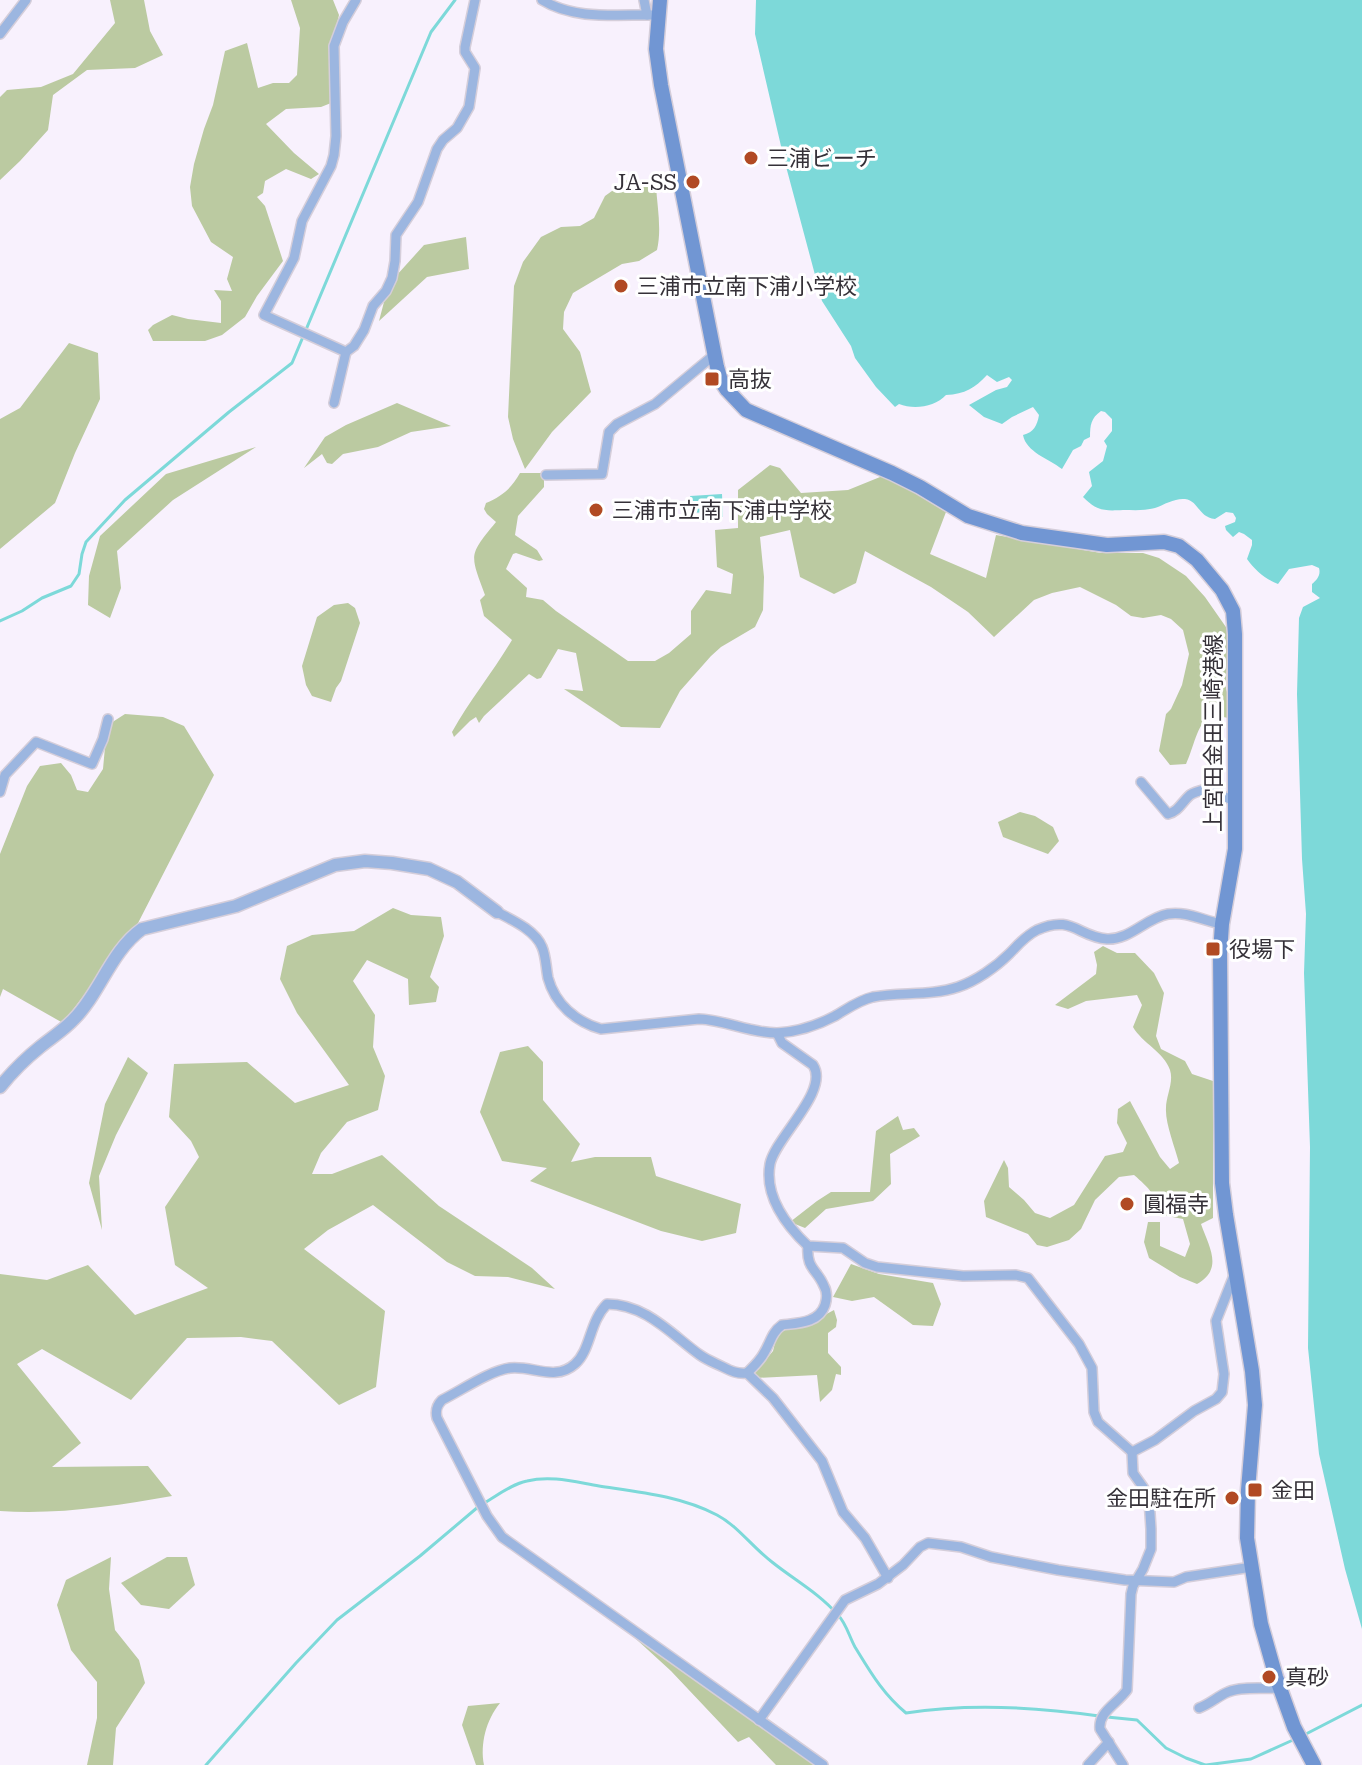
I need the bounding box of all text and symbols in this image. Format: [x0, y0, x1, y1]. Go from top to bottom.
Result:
place label: 三浦ビーチ [767, 146, 877, 171]
marker: 三浦ビーチ [742, 149, 760, 167]
place label: JA-SS [614, 170, 677, 195]
marker: JA-SS [684, 173, 702, 191]
place label: 三浦市立南下浦小学校 [637, 274, 857, 299]
marker: 三浦市立南下浦小学校 [612, 277, 630, 295]
place label: 高抜 [728, 367, 772, 392]
marker: 高抜 [703, 370, 721, 388]
place label: 三浦市立南下浦中学校 [612, 498, 832, 523]
marker: 三浦市立南下浦中学校 [587, 501, 605, 519]
street label: 上宮田金田三崎港線 [1201, 634, 1226, 832]
place label: 役場下 [1229, 937, 1295, 962]
marker: 役場下 [1204, 940, 1222, 958]
place label: 圓福寺 [1143, 1192, 1209, 1217]
marker: 圓福寺 [1118, 1195, 1136, 1213]
place label: 金田 [1271, 1478, 1315, 1503]
marker: 金田 [1246, 1481, 1264, 1499]
place label: 金田駐在所 [1106, 1486, 1216, 1511]
marker: 金田駐在所 [1223, 1489, 1241, 1507]
place label: 真砂 [1285, 1665, 1329, 1690]
marker: 真砂 [1260, 1668, 1278, 1686]

